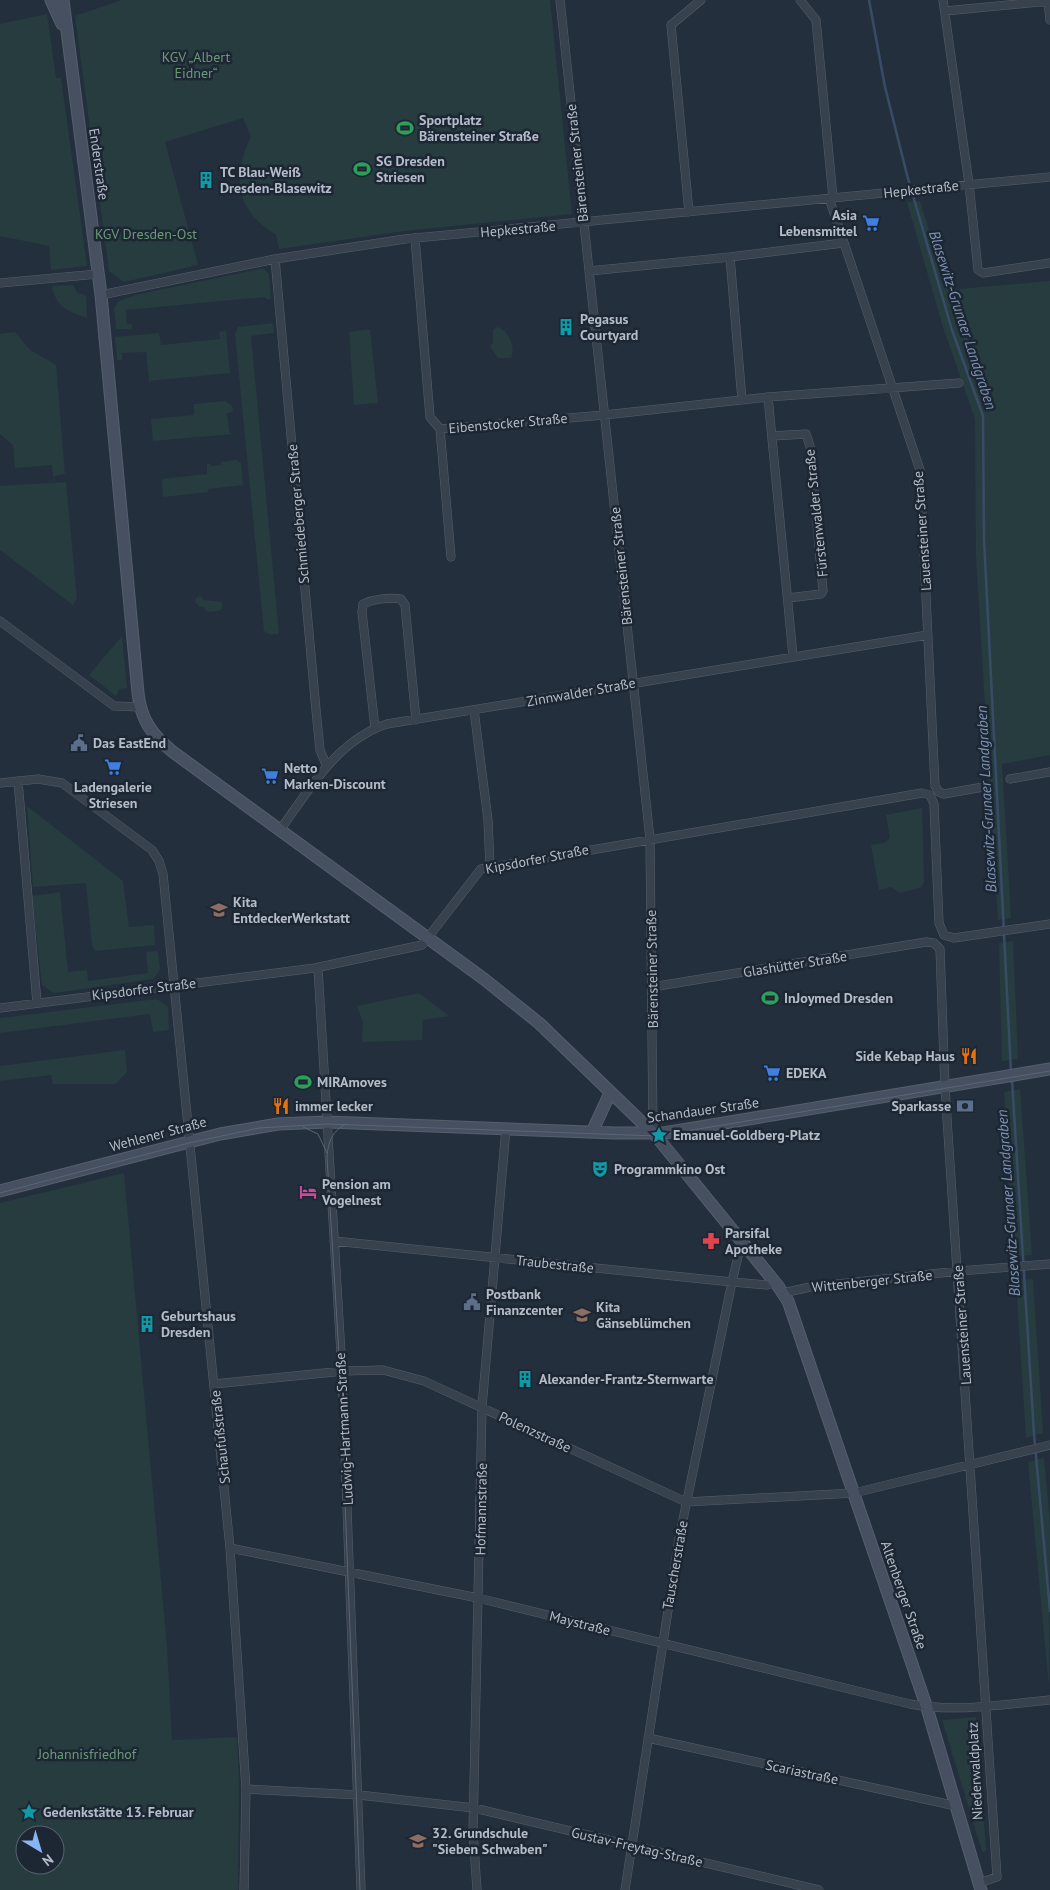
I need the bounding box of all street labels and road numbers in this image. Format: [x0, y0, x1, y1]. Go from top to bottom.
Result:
street label: Bärensteiner Straße [562, 103, 592, 223]
street label: Enderstraße [85, 127, 113, 201]
street label: Hepkestraße [883, 176, 959, 202]
street label: Hepkestraße [480, 217, 556, 241]
street label: Eibenstocker Straße [448, 409, 568, 437]
street label: Schmiedeberger Straße [283, 443, 313, 585]
street label: Fürstenwalder Straße [800, 448, 832, 578]
street label: Lauensteiner Straße [909, 470, 935, 592]
street label: Bärensteiner Straße [606, 506, 636, 626]
street label: Zinnwalder Straße [525, 674, 637, 710]
street label: Kipsdorfer Straße [484, 840, 590, 878]
street label: Bärensteiner Straße [642, 910, 662, 1028]
street label: Glashütter Straße [742, 947, 848, 981]
street label: Kipsdorfer Straße [91, 974, 197, 1004]
street label: Schandauer Straße [646, 1093, 760, 1127]
street label: Wehlener Straße [108, 1112, 208, 1156]
street label: Traubestraße [515, 1251, 595, 1277]
street label: Lauensteiner Straße [949, 1264, 975, 1386]
street label: Wittenberger Straße [811, 1266, 933, 1296]
street label: Ludwig-Hartmann-Straße [331, 1352, 357, 1506]
street label: Schaufußstraße [206, 1389, 234, 1485]
street label: Polenzstraße [496, 1407, 574, 1457]
street label: Hofmannstraße [471, 1463, 491, 1555]
street label: Tauscherstraße [658, 1519, 692, 1611]
street label: Altenberger Straße [877, 1538, 931, 1652]
street label: Maystraße [548, 1607, 612, 1639]
street label: Niederwaldplatz [963, 1722, 987, 1820]
street label: Scariastraße [764, 1756, 840, 1788]
street label: Gustav-Freytag-Straße [570, 1823, 704, 1871]

